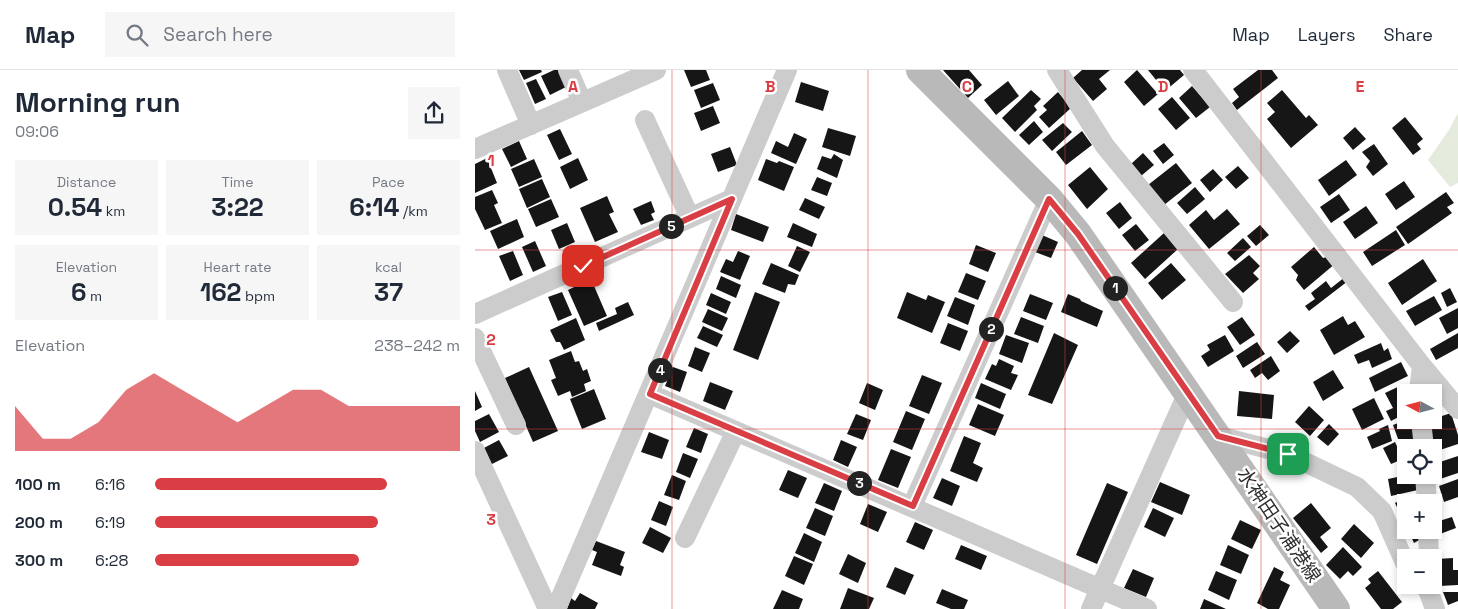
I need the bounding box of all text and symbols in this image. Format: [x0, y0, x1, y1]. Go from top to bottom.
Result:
search box [105, 12, 455, 57]
text: Map [25, 19, 75, 50]
icon: search [123, 21, 151, 49]
text: Search here [163, 22, 273, 47]
text: Map [1232, 23, 1270, 46]
text: Layers [1298, 23, 1355, 46]
text: Share [1383, 23, 1433, 46]
text: A [568, 76, 578, 97]
text: B [765, 76, 775, 97]
text: C [962, 76, 972, 97]
text: D [1158, 76, 1168, 97]
text: E [1356, 76, 1365, 97]
text: Morning run [15, 84, 180, 120]
button: share [408, 87, 460, 139]
text: 09:06 [15, 121, 59, 142]
text: 1 [487, 150, 495, 171]
text: Distance [57, 173, 116, 191]
text: Time [222, 173, 253, 191]
text: Pace [372, 173, 405, 191]
text: 0.54 [48, 191, 102, 223]
text: 3:22 [211, 191, 264, 223]
text: 6:14 [349, 191, 399, 223]
text: km [102, 202, 125, 220]
text: /km [399, 202, 428, 220]
pin: 5 [659, 214, 683, 238]
text: 5 [667, 217, 676, 235]
pin [562, 245, 604, 287]
icon: check [569, 252, 597, 280]
text: Elevation [56, 258, 117, 276]
text: Heart rate [204, 258, 271, 276]
text: kcal [375, 258, 402, 276]
text: 6 [71, 276, 86, 308]
text: 162 [200, 276, 241, 308]
text: 37 [374, 276, 403, 308]
pin: 1 [1103, 276, 1127, 300]
text: 1 [1112, 279, 1119, 297]
text: m [86, 287, 102, 305]
text: bpm [241, 287, 275, 305]
pin: 2 [979, 316, 1003, 342]
text: 2 [987, 320, 996, 338]
text: 2 [486, 329, 496, 350]
text: Elevation [15, 335, 85, 356]
text: 238–242 m [374, 335, 460, 356]
pin: 4 [647, 358, 673, 382]
text: 4 [656, 361, 665, 379]
north arrow [1397, 384, 1443, 429]
map controls [1397, 384, 1442, 594]
pin [1267, 433, 1309, 475]
button: locate [1397, 439, 1442, 484]
icon: arrive [1274, 440, 1302, 468]
street label: 水神田子浦港線 [1231, 463, 1327, 587]
pin: 3 [847, 470, 871, 496]
text: 100 m [15, 474, 61, 495]
text: 6:16 [95, 474, 125, 495]
text: 3 [855, 474, 864, 492]
button: + [1397, 494, 1442, 539]
text: 3 [486, 509, 496, 530]
text: 200 m [15, 512, 63, 533]
text: 6:19 [95, 512, 125, 533]
button: − [1397, 549, 1442, 594]
text: 300 m [15, 550, 63, 571]
text: 6:28 [95, 550, 128, 571]

